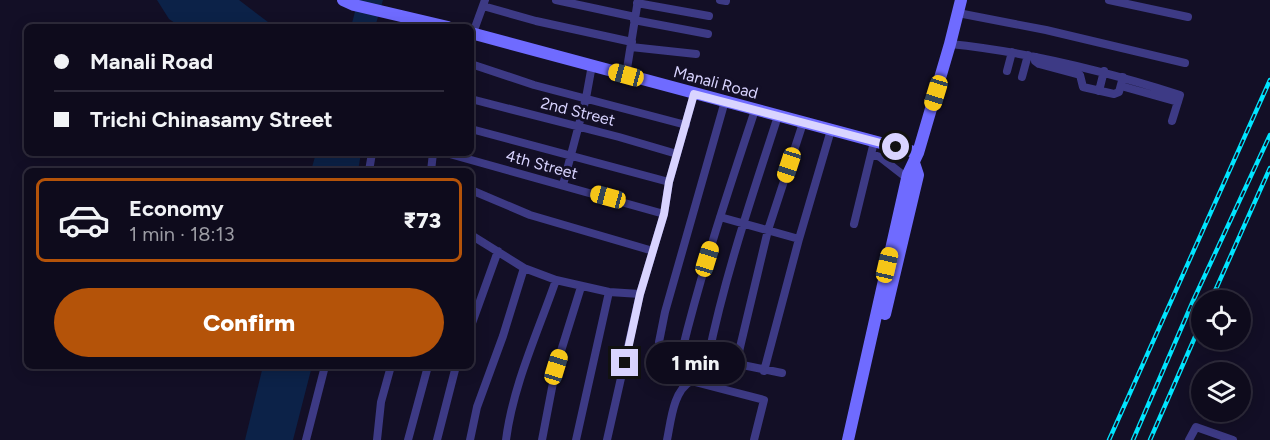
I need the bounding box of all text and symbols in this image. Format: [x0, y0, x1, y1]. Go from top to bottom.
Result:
text: Manali Road [90, 48, 213, 75]
car [606, 62, 646, 88]
street label: Manali Road [671, 62, 760, 103]
car [922, 73, 950, 113]
street label: 2nd Street [539, 93, 617, 130]
text: Trichi Chinasamy Street [90, 106, 333, 133]
route start [882, 133, 909, 160]
car [775, 145, 803, 185]
street label: 4th Street [504, 146, 580, 183]
car [588, 184, 628, 210]
icon: car [57, 193, 111, 247]
text: Economy [129, 195, 224, 222]
text: ₹73 [403, 207, 441, 234]
text: 1 min · 18:13 [129, 222, 235, 246]
car [693, 239, 721, 279]
car [874, 245, 900, 285]
button: Confirm [54, 288, 444, 357]
map controls [1191, 290, 1251, 422]
button: locate [1191, 290, 1251, 350]
callout: 1 min [646, 342, 745, 384]
car [542, 347, 570, 387]
route end [611, 349, 638, 376]
text: 1 min [672, 351, 719, 375]
button: layers [1191, 362, 1251, 422]

